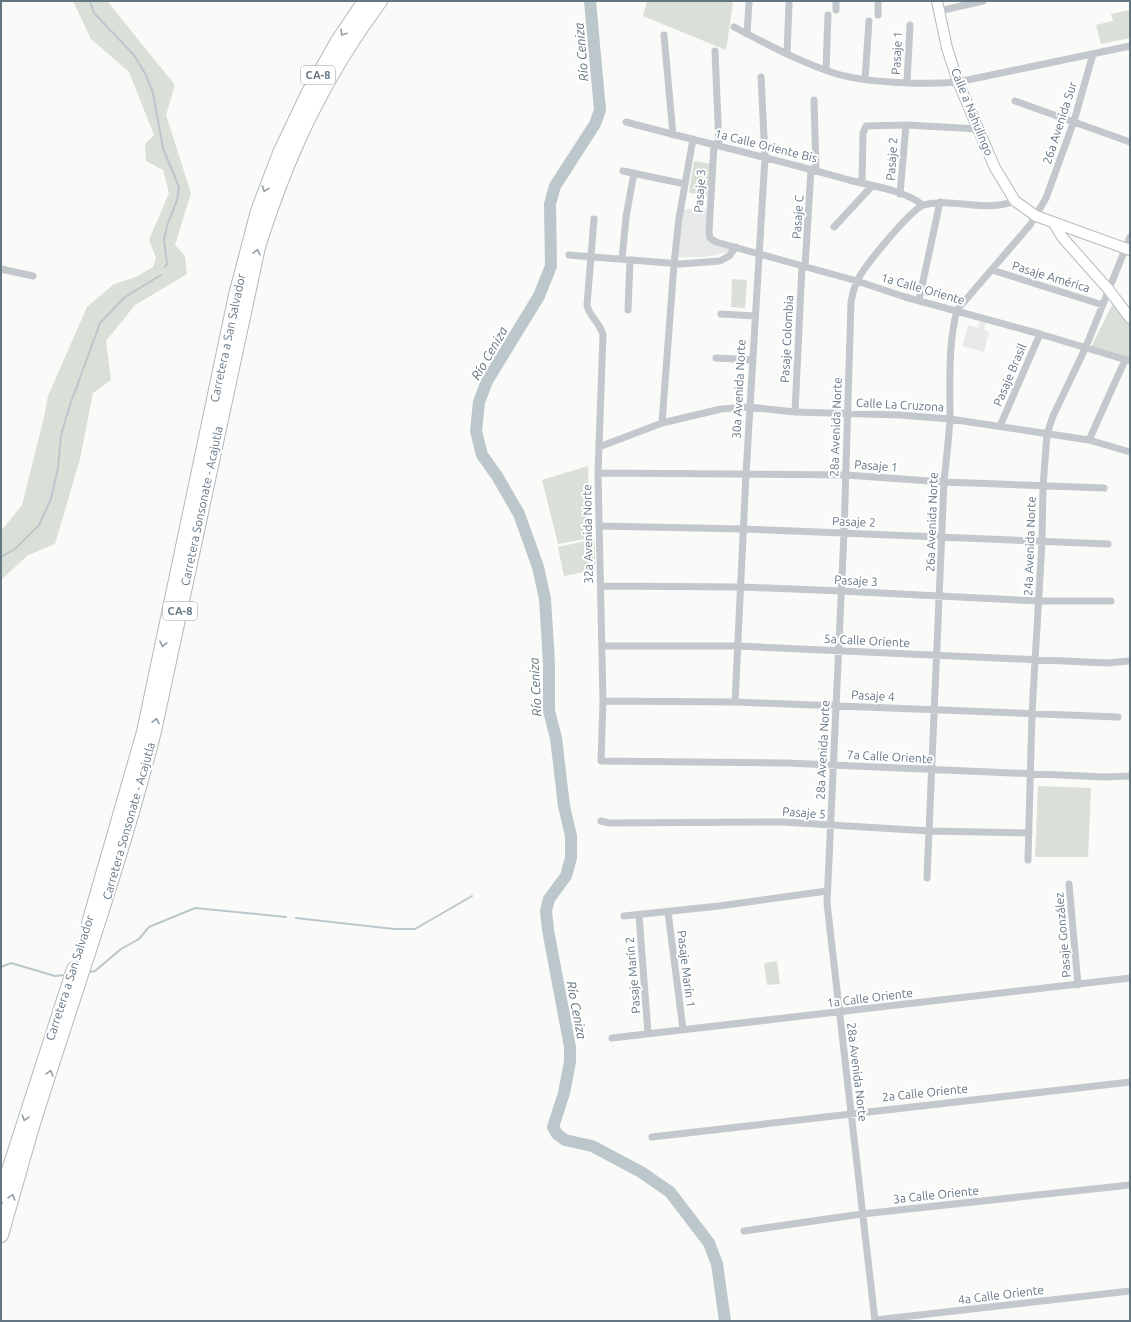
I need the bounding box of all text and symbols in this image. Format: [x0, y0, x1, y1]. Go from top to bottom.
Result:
water label: Río Ceniza [571, 22, 591, 82]
one-way arrow [340, 29, 348, 36]
street label: Pasaje 1 [889, 31, 904, 75]
road number: CA-8 [301, 66, 335, 84]
street label: Calle a Nahulingo [949, 66, 996, 158]
street label: 26a Avenida Sur [1040, 80, 1079, 166]
street label: 1a Calle Oriente Bis [714, 127, 819, 165]
street label: Pasaje 2 [883, 137, 900, 181]
street label: Pasaje 3 [691, 169, 708, 213]
one-way arrow [262, 186, 270, 193]
street label: Pasaje C [789, 194, 806, 239]
one-way arrow [253, 248, 261, 255]
street label: Pasaje América [1011, 258, 1092, 295]
street label: 1a Calle Oriente [880, 270, 966, 307]
street label: Carretera a San Salvador [208, 272, 248, 403]
street label: Pasaje Colombia [778, 295, 795, 383]
water label: Río Ceniza [468, 324, 510, 382]
street label: 30a Avenida Norte [729, 339, 748, 439]
street label: Pasaje Brasil [991, 342, 1029, 408]
street label: 28a Avenida Norte [827, 377, 844, 477]
street label: Calle La Cruzona [856, 396, 945, 413]
street label: Carretera Sonsonate - Acajutla [178, 425, 225, 587]
street label: Pasaje 1 [854, 457, 898, 474]
street label: 26a Avenida Norte [923, 472, 940, 572]
street label: 32a Avenida Norte [580, 484, 595, 584]
street label: 24a Avenida Norte [1021, 496, 1038, 596]
street label: Pasaje 2 [832, 514, 876, 529]
street label: Pasaje 3 [834, 573, 878, 588]
road number: CA-8 [163, 602, 197, 620]
street label: 5a Calle Oriente [824, 632, 911, 649]
one-way arrow [159, 640, 167, 647]
water label: Río Ceniza [526, 657, 544, 717]
street label: Pasaje 4 [851, 688, 895, 703]
street label: 28a Avenida Norte [813, 700, 832, 800]
one-way arrow [152, 718, 160, 724]
street label: Carretera Sonsonate - Acajutla [100, 741, 157, 901]
street label: 7a Calle Oriente [847, 748, 934, 765]
street label: Pasaje 5 [782, 804, 826, 821]
street label: Pasaje González [1052, 891, 1073, 978]
street label: Carretera a San Salvador [43, 913, 96, 1042]
street label: Pasaje Marín 1 [675, 930, 698, 1008]
street label: Pasaje Marín 2 [623, 936, 642, 1014]
water label: Río Ceniza [565, 980, 589, 1040]
street label: 1a Calle Oriente [826, 986, 914, 1009]
street label: 28a Avenida Norte [845, 1022, 870, 1122]
one-way arrow [46, 1070, 54, 1077]
street label: 2a Calle Oriente [881, 1082, 969, 1103]
one-way arrow [21, 1114, 30, 1121]
street label: 3a Calle Oriente [892, 1184, 980, 1205]
one-way arrow [7, 1194, 16, 1201]
street label: 4a Calle Oriente [957, 1283, 1045, 1306]

